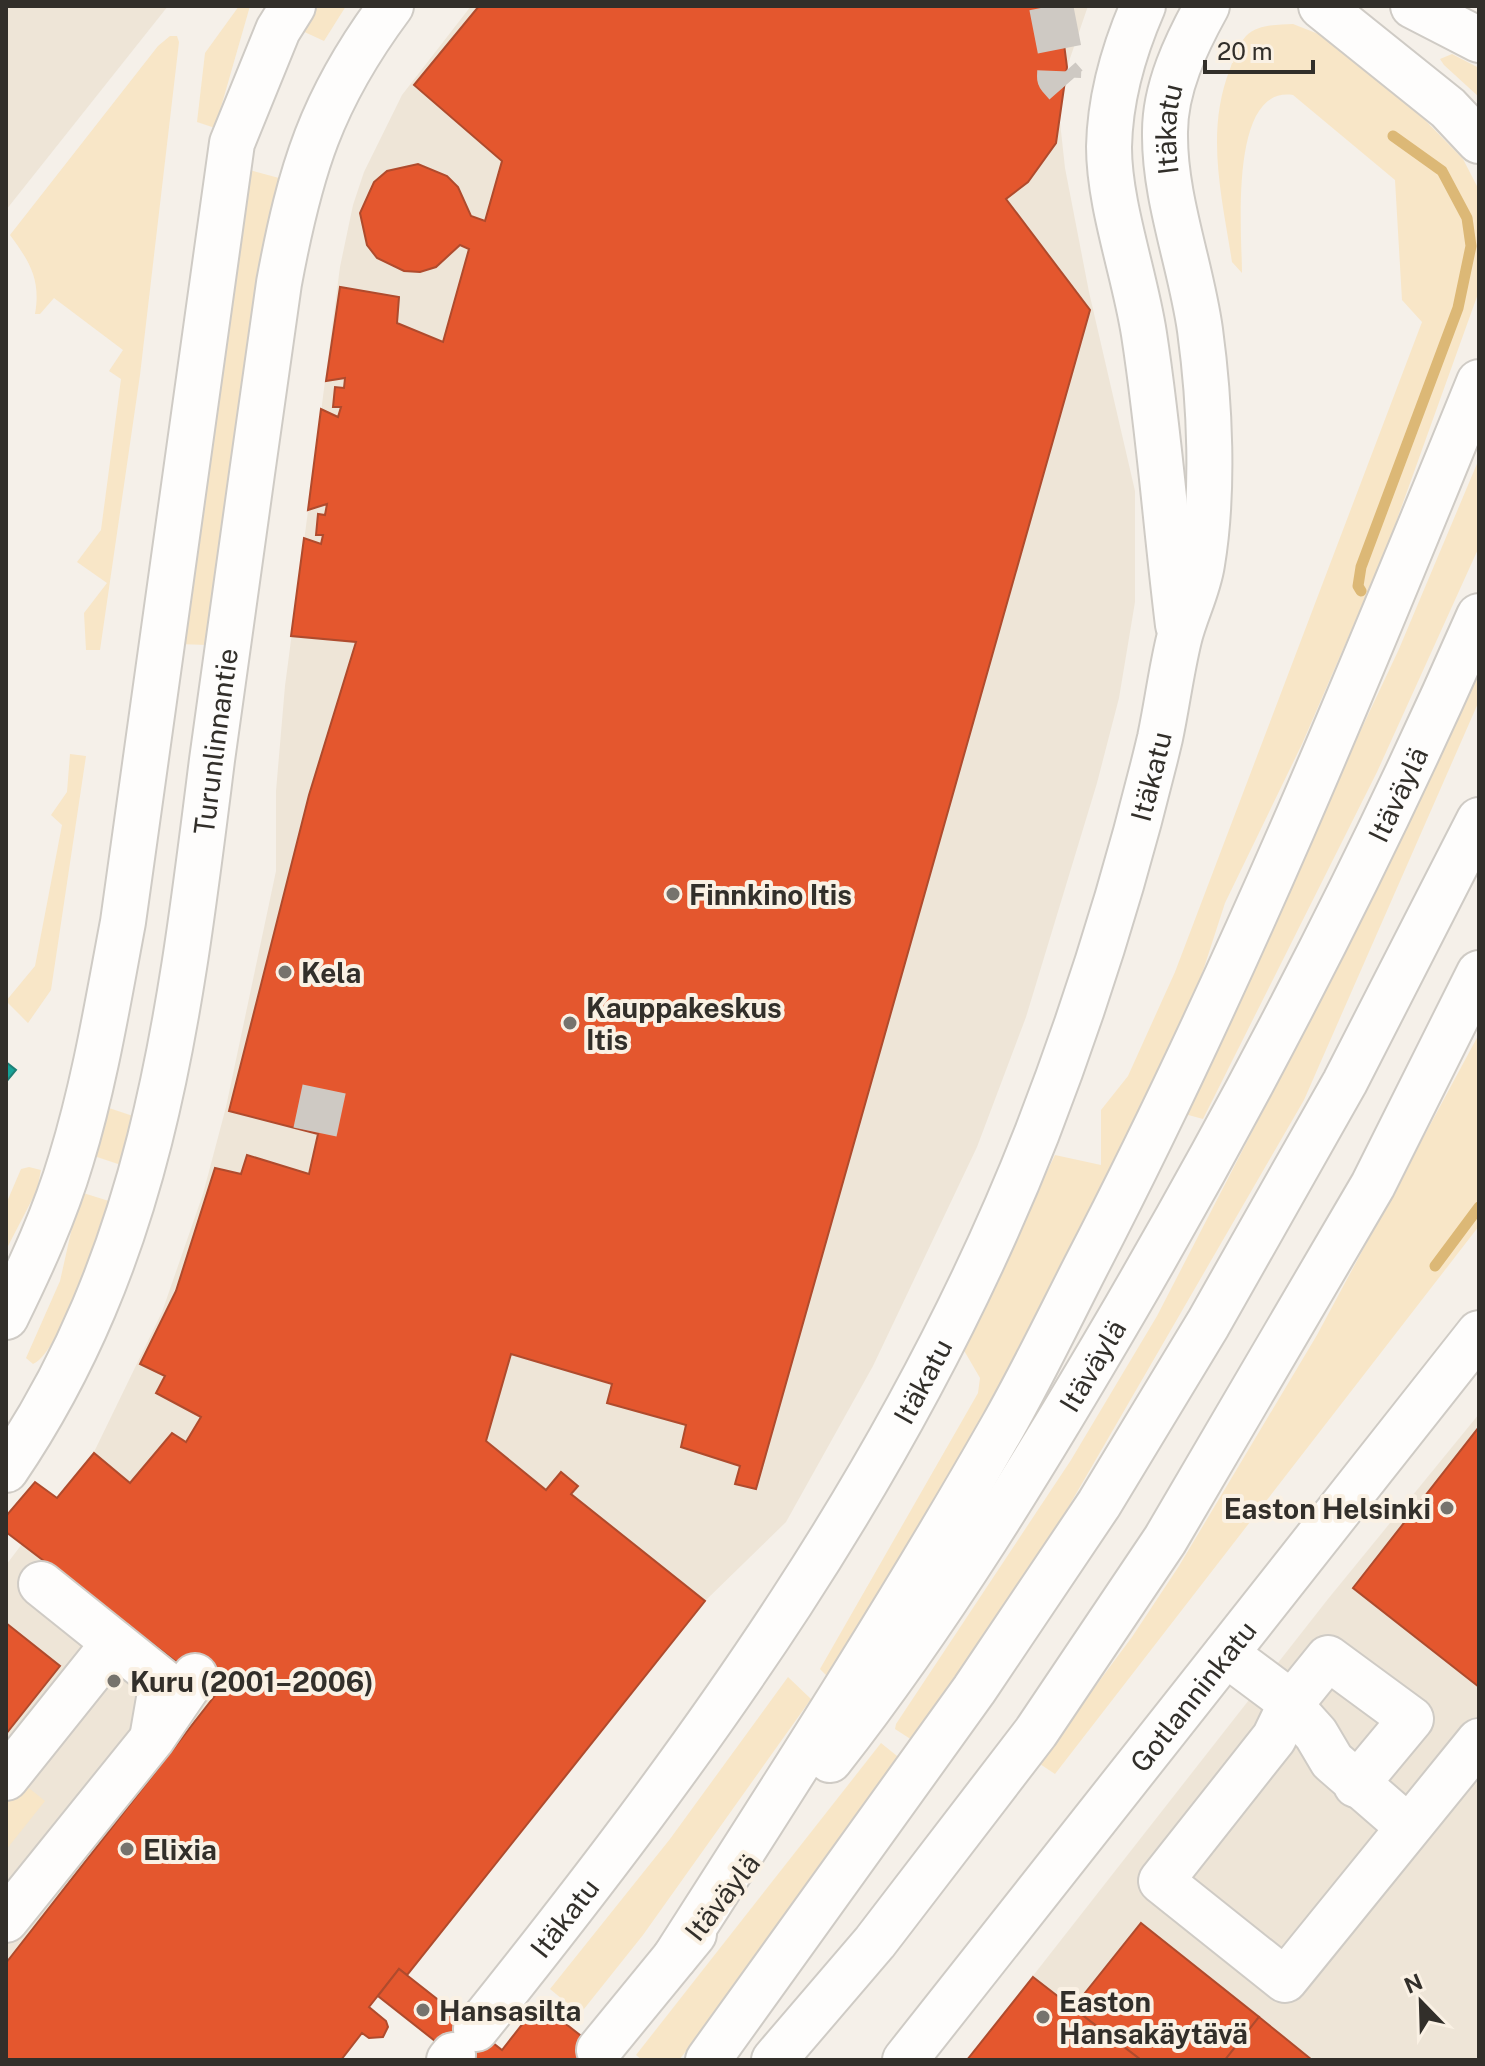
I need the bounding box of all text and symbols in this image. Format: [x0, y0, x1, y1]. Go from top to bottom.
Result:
scale bar [1205, 24, 1313, 74]
text: 20 m [1217, 37, 1273, 65]
street label: Itäkatu [1148, 80, 1188, 177]
street label: Turunlinnantie [186, 646, 244, 837]
street label: Itäkatu [1123, 728, 1178, 825]
street label: Itäväylä [1361, 741, 1434, 847]
place label: Finnkino Itis [689, 878, 852, 911]
marker: Finnkino Itis [664, 885, 682, 903]
place label: Kela [301, 956, 361, 989]
marker: Kela [276, 963, 294, 981]
place label: Kauppakeskus Itis [586, 991, 782, 1056]
marker: Kauppakeskus Itis [561, 1014, 579, 1032]
street label: Itäväylä [1052, 1313, 1132, 1417]
street label: Itäkatu [886, 1333, 958, 1429]
place label: Easton Helsinki [1224, 1492, 1431, 1525]
marker: Easton Helsinki [1438, 1499, 1456, 1517]
street label: Gotlanninkatu [1123, 1614, 1262, 1778]
place label: Kuru (2001–2006) [130, 1665, 374, 1698]
marker: Kuru (2001–2006) [105, 1672, 123, 1690]
place label: Elixia [143, 1833, 217, 1866]
marker: Elixia [118, 1840, 136, 1858]
street label: Itäväylä [678, 1847, 766, 1947]
street label: Itäkatu [523, 1871, 605, 1964]
north arrow [1381, 1962, 1461, 2042]
text: N [1400, 1968, 1426, 1999]
place label: Easton Hansakäytävä [1059, 1985, 1248, 2050]
place label: Hansasilta [439, 1994, 581, 2027]
marker: Hansasilta [414, 2001, 432, 2019]
marker: Easton Hansakäytävä [1034, 2008, 1052, 2026]

